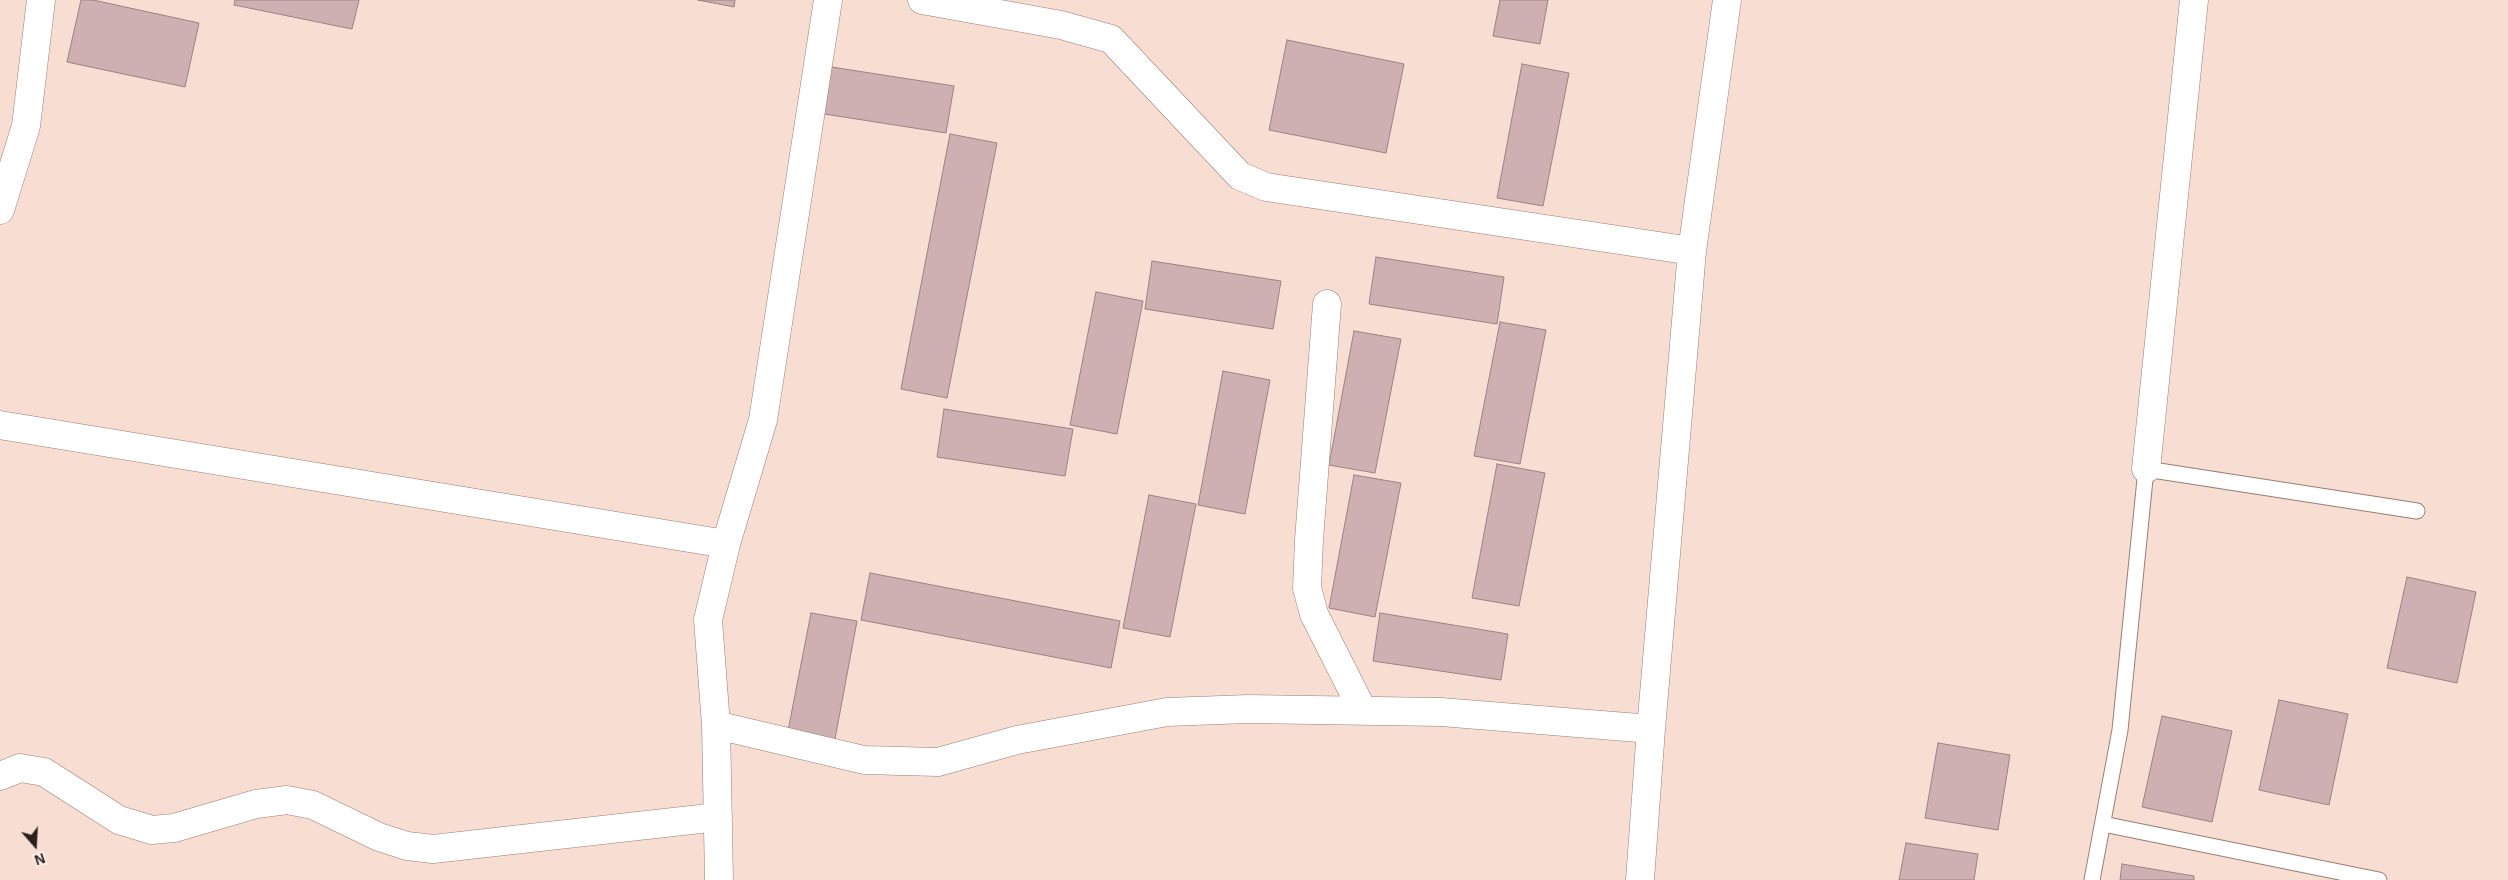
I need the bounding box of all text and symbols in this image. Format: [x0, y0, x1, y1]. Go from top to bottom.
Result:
north arrow [10, 820, 60, 870]
text: N [32, 850, 47, 868]

